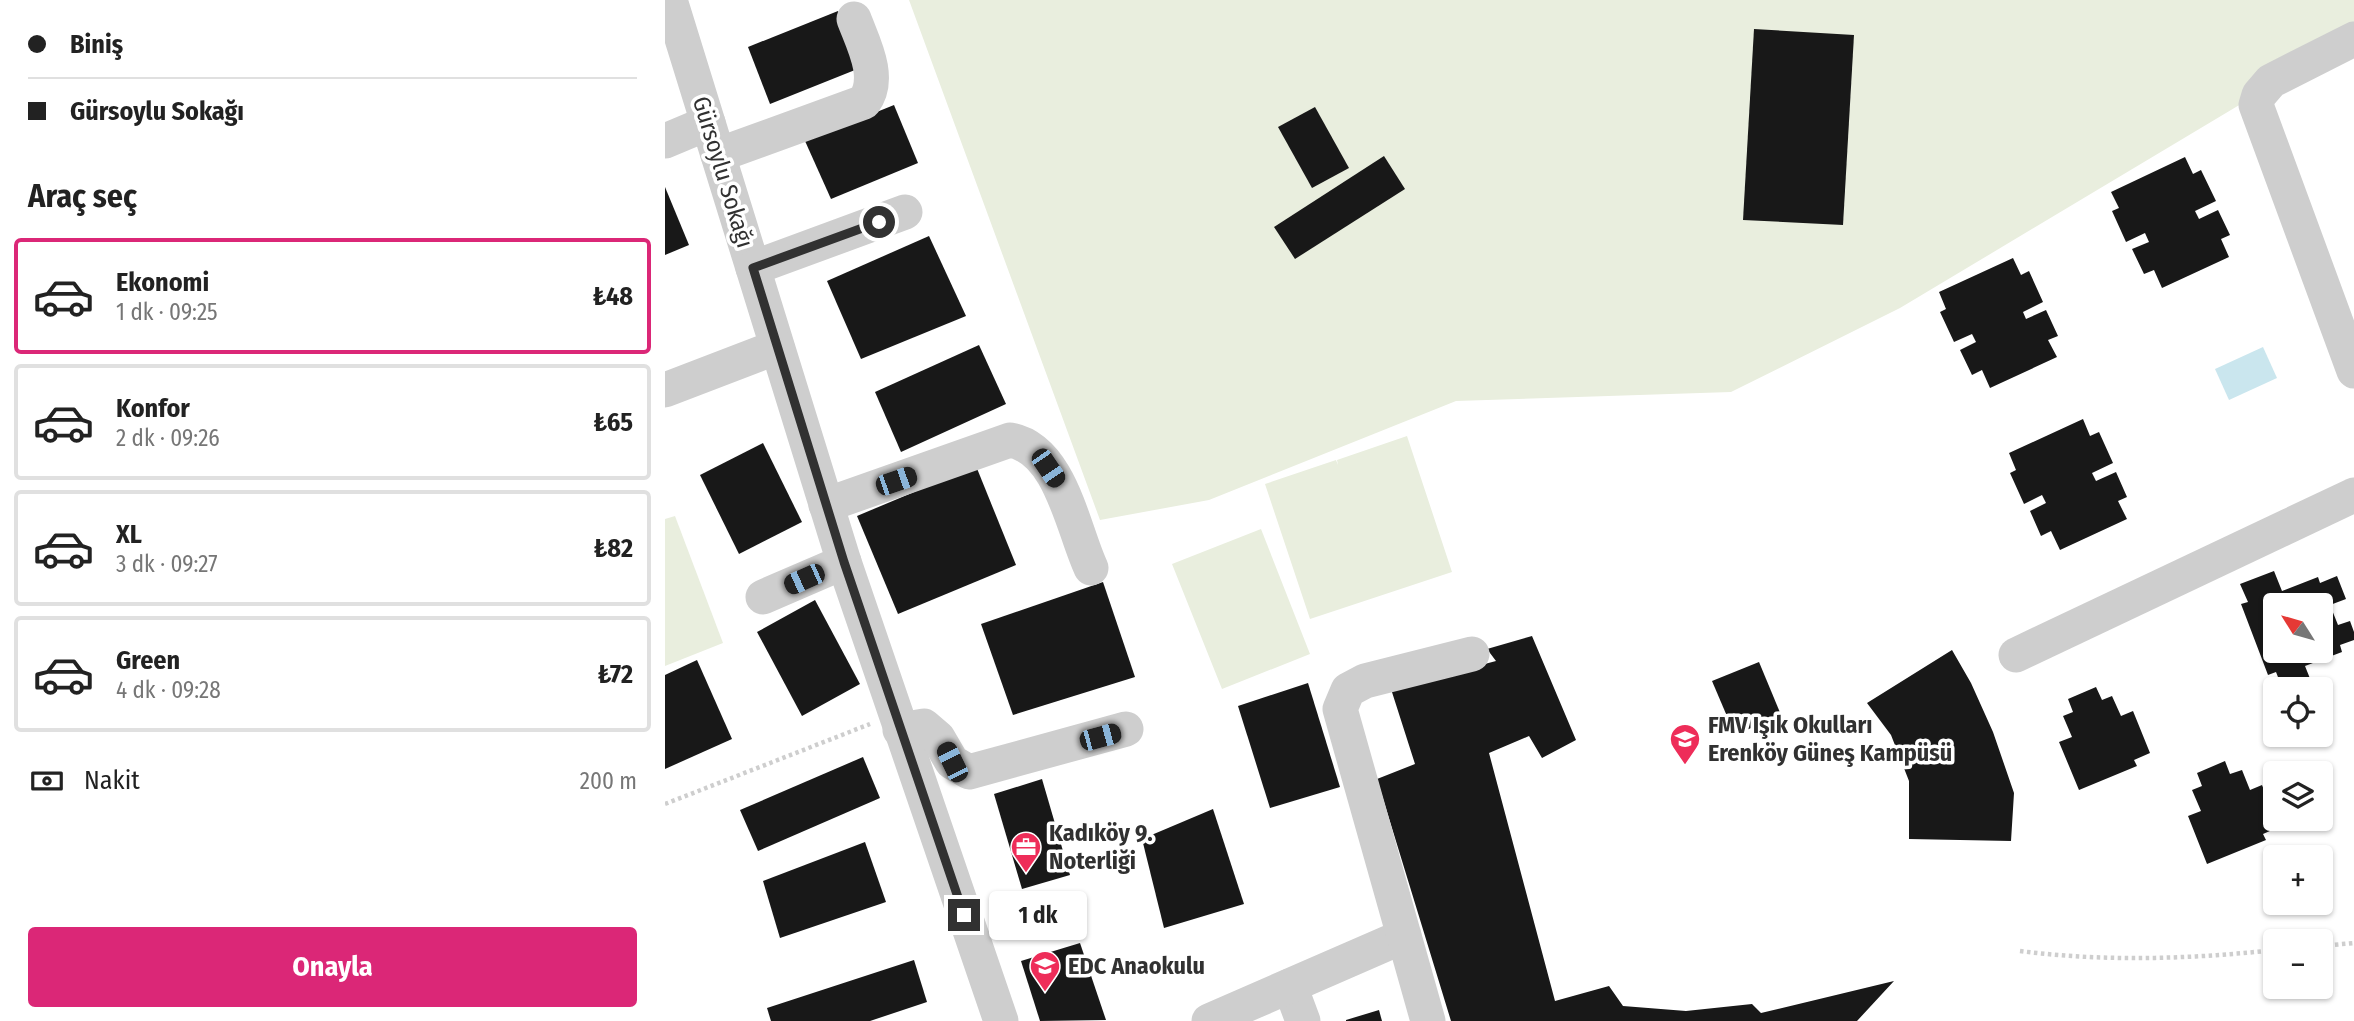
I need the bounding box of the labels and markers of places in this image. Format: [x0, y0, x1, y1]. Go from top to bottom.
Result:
place label: FMV Işık Okulları Erenköy Güneş Kampüsü [1708, 711, 1952, 767]
school or university icon: FMV Işık Okulları Erenköy Güneş Kampüsü [1668, 722, 1702, 766]
place label: Kadıköy 9. Noterliği [1049, 819, 1153, 875]
office icon: Kadıköy 9. Noterliği [1009, 830, 1043, 874]
school or university icon: EDC Anaokulu [1028, 949, 1062, 993]
place label: EDC Anaokulu [1068, 952, 1205, 980]

